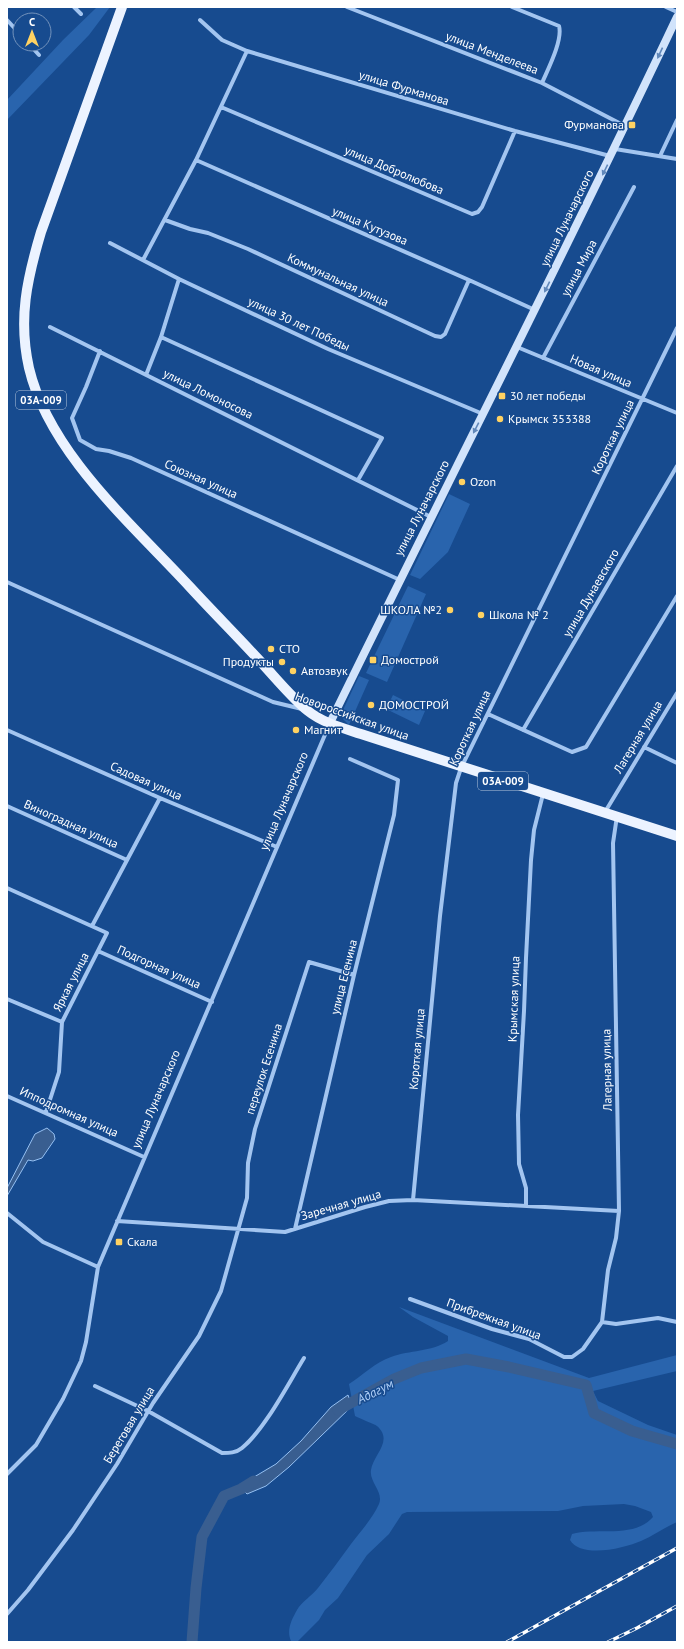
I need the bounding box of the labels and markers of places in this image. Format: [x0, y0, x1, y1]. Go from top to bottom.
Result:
place label: Фурманова [564, 117, 624, 132]
marker: Фурманова [627, 120, 637, 130]
place label: 30 лет победы [510, 388, 586, 403]
marker: 30 лет победы [497, 391, 507, 401]
place label: Крымск 353388 [508, 411, 591, 426]
marker: Крымск 353388 [495, 414, 505, 424]
place label: Ozon [470, 474, 496, 489]
marker: Ozon [457, 477, 467, 487]
place label: ШКОЛА №2 [380, 602, 442, 617]
marker: ШКОЛА №2 [445, 605, 455, 615]
place label: Школа № 2 [489, 607, 549, 622]
marker: Школа № 2 [476, 610, 486, 620]
place label: СТО [279, 641, 300, 656]
marker: СТО [266, 644, 276, 654]
place label: Домострой [381, 652, 439, 667]
place label: Продукты [223, 654, 274, 669]
marker: Домострой [368, 655, 378, 665]
marker: Продукты [277, 657, 287, 667]
place label: Автозвук [301, 663, 348, 678]
marker: Автозвук [288, 666, 298, 676]
place label: ДОМОСТРОЙ [379, 697, 449, 712]
marker: ДОМОСТРОЙ [366, 700, 376, 710]
place label: Магнит [304, 722, 342, 737]
marker: Магнит [291, 725, 301, 735]
place label: Скала [127, 1234, 158, 1249]
marker: Скала [114, 1237, 124, 1247]

